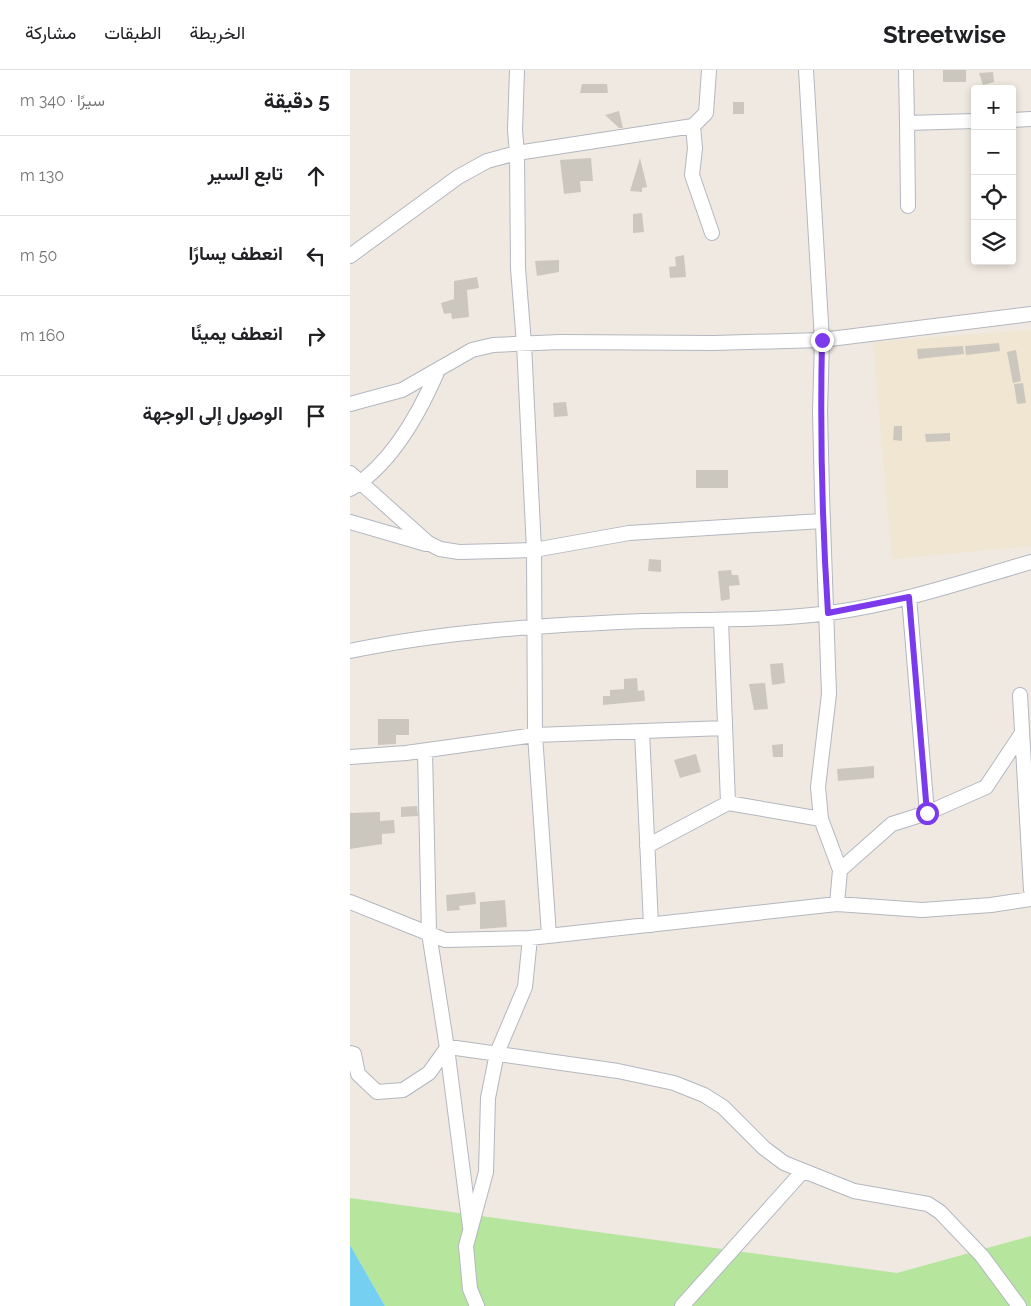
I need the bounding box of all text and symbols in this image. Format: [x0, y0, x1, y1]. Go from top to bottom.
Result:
text: Streetwise [883, 20, 1006, 49]
text: مشاركة [25, 22, 76, 43]
text: الطبقات [104, 22, 161, 43]
text: الخريطة [189, 22, 245, 43]
map controls [971, 85, 1016, 265]
button: + [971, 85, 1016, 130]
text: 5 دقيقة [264, 88, 330, 113]
text: سيرًا · 340 m [20, 91, 105, 110]
button: − [971, 130, 1016, 175]
text: تابع السير [208, 162, 283, 184]
icon: ahead [302, 162, 330, 190]
text: 130 m [20, 166, 64, 185]
button: locate [971, 175, 1016, 220]
button: layers [971, 220, 1016, 265]
text: انعطف يسارًا [189, 242, 283, 264]
icon: left [302, 242, 330, 270]
text: 50 m [20, 246, 57, 265]
text: انعطف يمينًا [191, 322, 283, 344]
icon: right [302, 322, 330, 350]
text: 160 m [20, 326, 65, 345]
route end [811, 329, 834, 352]
text: الوصول إلى الوجهة [143, 402, 283, 424]
icon: arrive [302, 402, 330, 430]
route start [916, 802, 939, 825]

